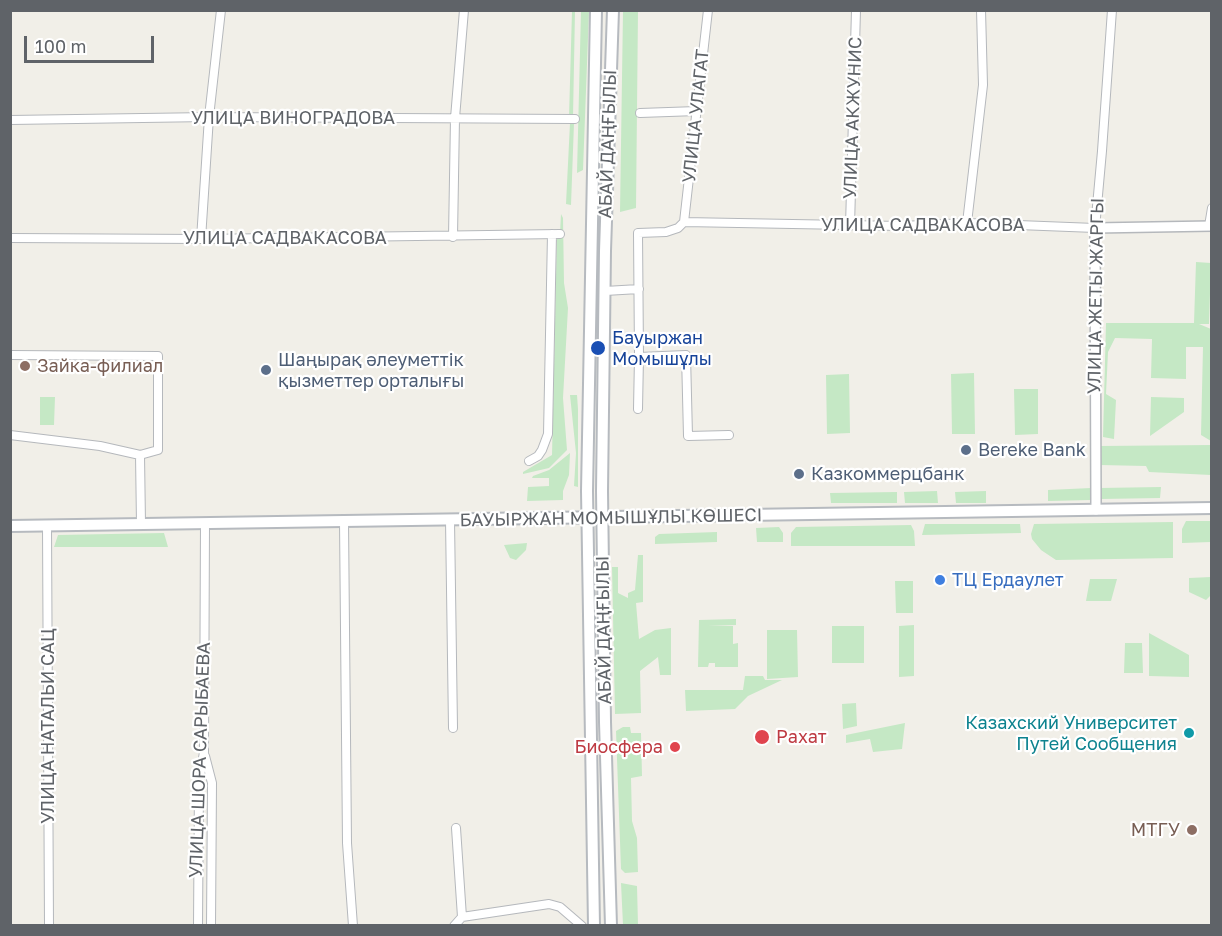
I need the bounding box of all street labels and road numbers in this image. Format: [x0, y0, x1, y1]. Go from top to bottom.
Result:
street label: УЛИЦА АКЖУНИС [839, 36, 867, 200]
street label: УЛИЦА УЛАГАТ [678, 48, 714, 184]
street label: АБАЙ ДАҢҒЫЛЫ [595, 69, 621, 219]
street label: УЛИЦА ВИНОГРАДОВА [191, 107, 395, 129]
street label: УЛИЦА ЖЕТЫ ЖАРГЫ [1083, 198, 1109, 394]
street label: УЛИЦА САДВАКАСОВА [821, 214, 1025, 236]
street label: УЛИЦА САДВАКАСОВА [183, 227, 387, 249]
street label: БАУЫРЖАН МОМЫШҰЛЫ КӨШЕСІ [460, 505, 762, 531]
street label: АБАЙ ДАҢҒЫЛЫ [592, 556, 616, 704]
street label: УЛИЦА НАТАЛЬИ САЦ [37, 628, 59, 824]
street label: УЛИЦА ШОРА САРЫБАЕВА [185, 642, 215, 878]

